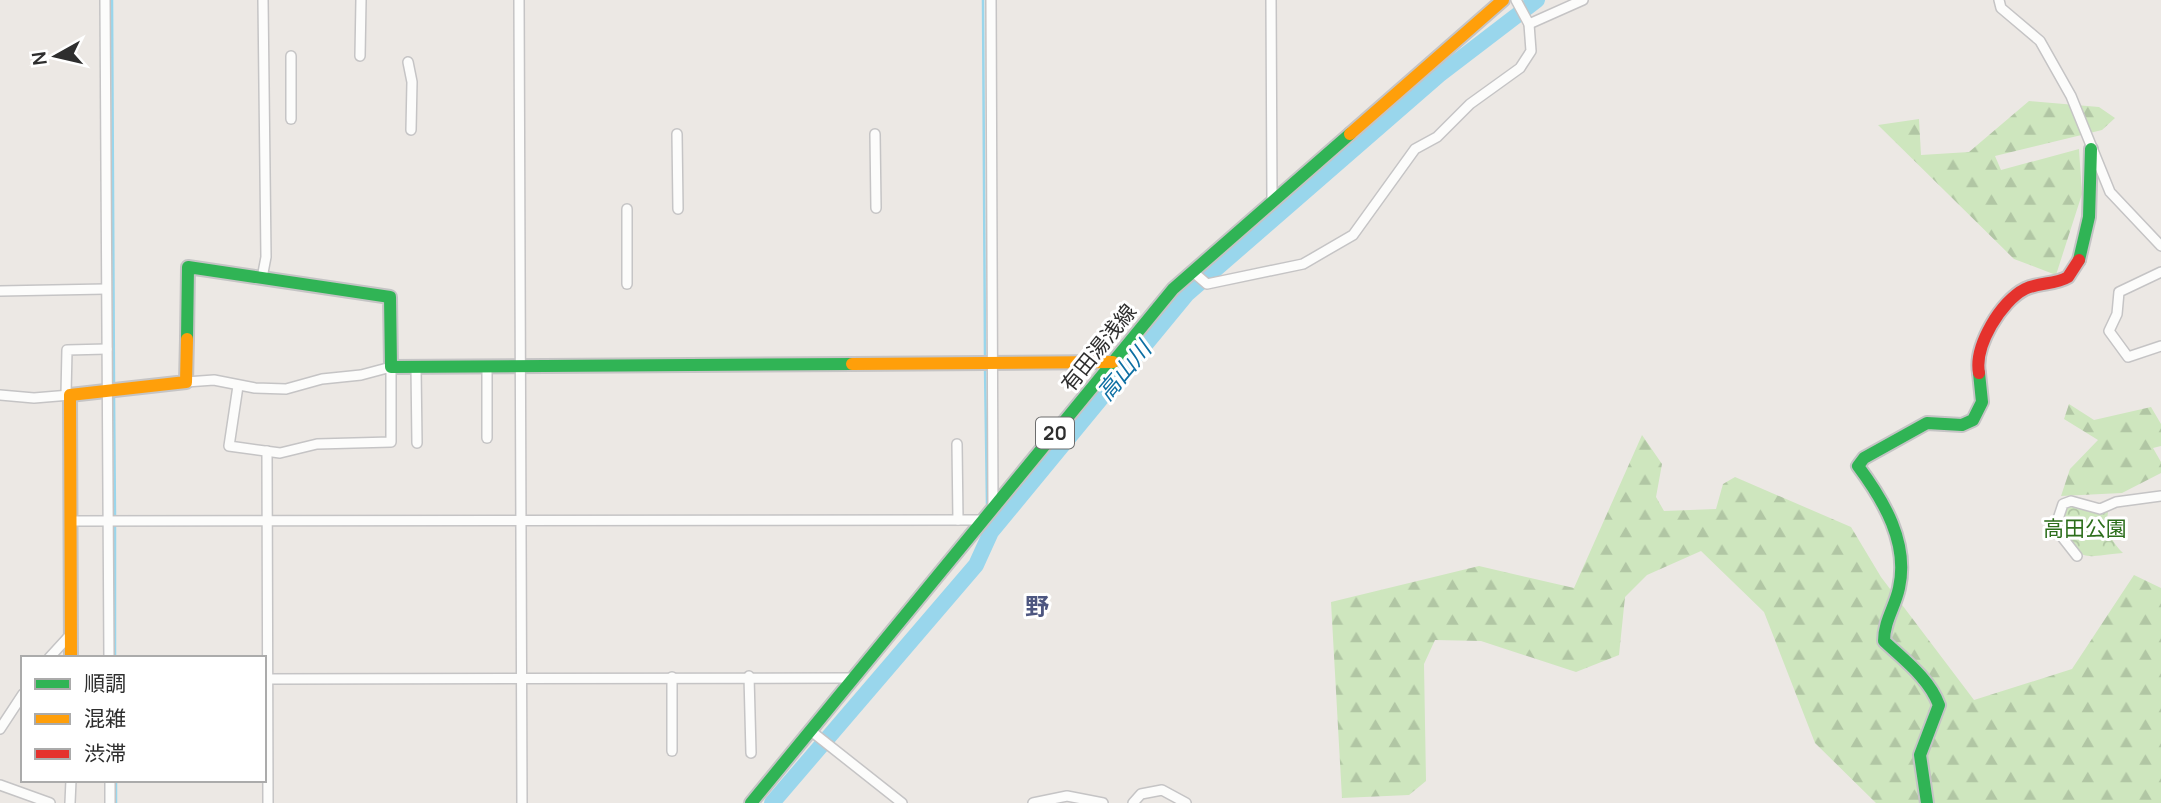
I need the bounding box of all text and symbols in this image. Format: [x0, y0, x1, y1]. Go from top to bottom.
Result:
north arrow [21, 21, 91, 91]
text: N [25, 50, 53, 67]
street label: 有田湯浅線 [1054, 298, 1142, 397]
water label: 高山川 [1089, 331, 1160, 407]
road number: 20 [1036, 418, 1074, 448]
park label: 高田公園 [2043, 514, 2127, 542]
district label: 野 [1025, 589, 1049, 622]
legend [21, 656, 266, 782]
text: 順調 [84, 669, 126, 697]
text: 混雑 [84, 704, 126, 732]
text: 渋滞 [84, 739, 126, 767]

